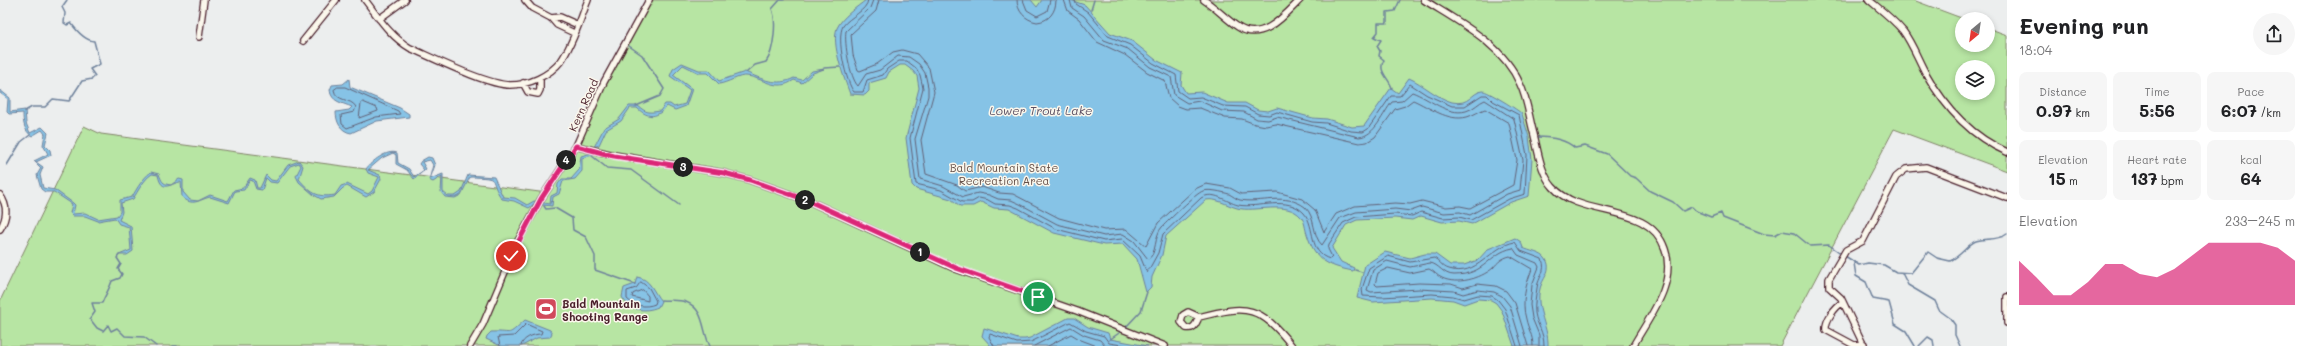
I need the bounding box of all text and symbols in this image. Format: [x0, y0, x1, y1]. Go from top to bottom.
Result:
text: Evening run [2019, 11, 2149, 40]
north arrow [1955, 12, 1995, 52]
map controls [1955, 12, 1995, 100]
button: share [2253, 13, 2295, 55]
text: 18:04 [2019, 41, 2052, 58]
button: layers [1955, 60, 1995, 100]
street label: Kern Road [565, 76, 601, 134]
text: Distance [2039, 84, 2087, 99]
text: Time [2144, 84, 2170, 99]
text: Pace [2238, 84, 2264, 99]
text: 0.97 [2036, 99, 2072, 121]
text: 5:56 [2139, 99, 2175, 121]
text: 6:07 [2221, 99, 2257, 121]
water label: Lower Trout Lake [989, 102, 1093, 118]
text: km [2072, 105, 2090, 120]
text: /km [2257, 105, 2281, 120]
pin: 4 [556, 150, 576, 170]
text: 4 [563, 152, 569, 167]
text: Elevation [2038, 152, 2088, 167]
text: Heart rate [2127, 152, 2187, 167]
text: kcal [2240, 152, 2262, 167]
pin: 3 [673, 157, 693, 177]
text: 3 [680, 159, 686, 174]
park label: Bald Mountain State Recreation Area [950, 160, 1058, 188]
text: 15 [2048, 167, 2066, 189]
text: 137 [2130, 167, 2158, 189]
text: 64 [2240, 167, 2262, 189]
text: m [2066, 173, 2078, 188]
text: bpm [2158, 173, 2184, 188]
pin: 2 [795, 190, 815, 210]
text: 2 [802, 192, 808, 207]
text: Elevation [2019, 212, 2077, 229]
text: 233–245 m [2225, 212, 2295, 229]
pin [494, 239, 528, 273]
pin: 1 [910, 242, 930, 262]
text: 1 [918, 244, 922, 259]
icon: check [500, 245, 522, 267]
pin [1021, 280, 1055, 314]
icon: arrive [1027, 286, 1049, 308]
sports icon: Bald Mountain Shooting Range [533, 296, 559, 322]
place label: Bald Mountain Shooting Range [562, 296, 648, 324]

